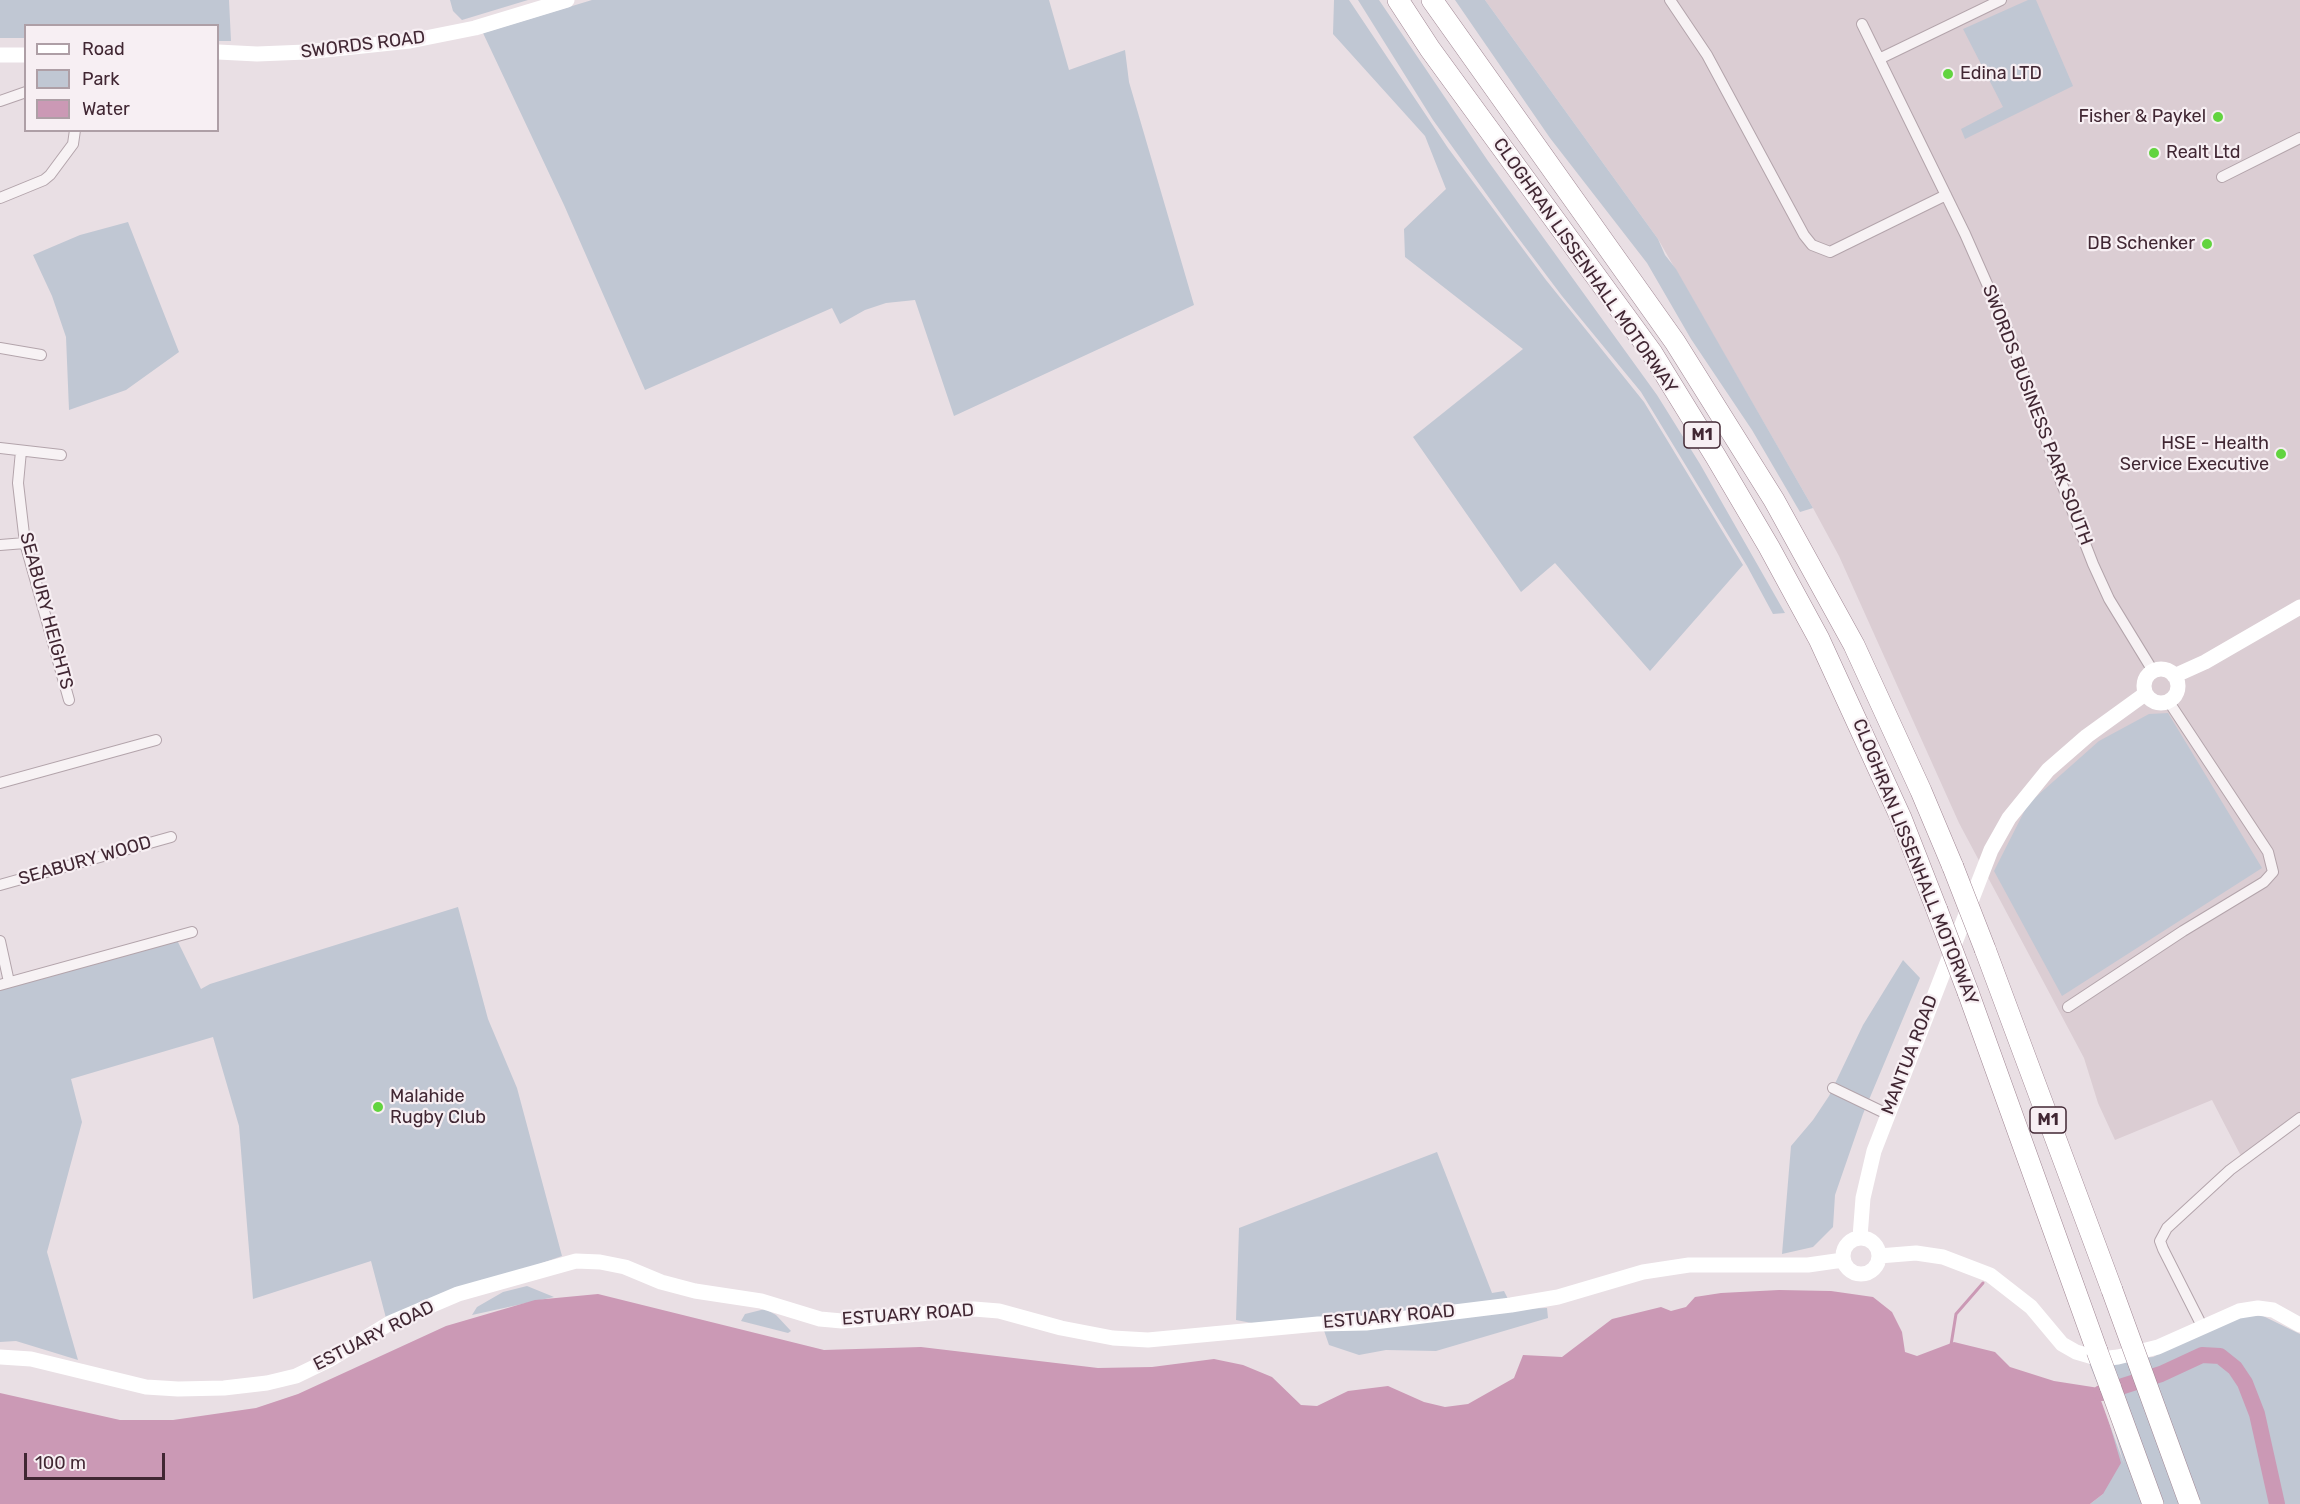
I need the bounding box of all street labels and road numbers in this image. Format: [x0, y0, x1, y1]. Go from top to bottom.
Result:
street label: SWORDS ROAD [299, 27, 427, 63]
street label: CLOGHRAN LISSENHALL MOTORWAY [1488, 134, 1682, 398]
street label: SWORDS BUSINESS PARK SOUTH [1977, 282, 2097, 548]
road number: M1 [1684, 422, 1720, 448]
street label: SEABURY HEIGHTS [15, 530, 77, 692]
street label: CLOGHRAN LISSENHALL MOTORWAY [1847, 716, 1983, 1008]
street label: SEABURY WOOD [16, 832, 154, 890]
street label: MANTUA ROAD [1877, 992, 1943, 1118]
road number: M1 [2030, 1107, 2066, 1133]
street label: ESTUARY ROAD [310, 1296, 438, 1376]
street label: ESTUARY ROAD [841, 1300, 975, 1330]
street label: ESTUARY ROAD [1322, 1300, 1456, 1334]

